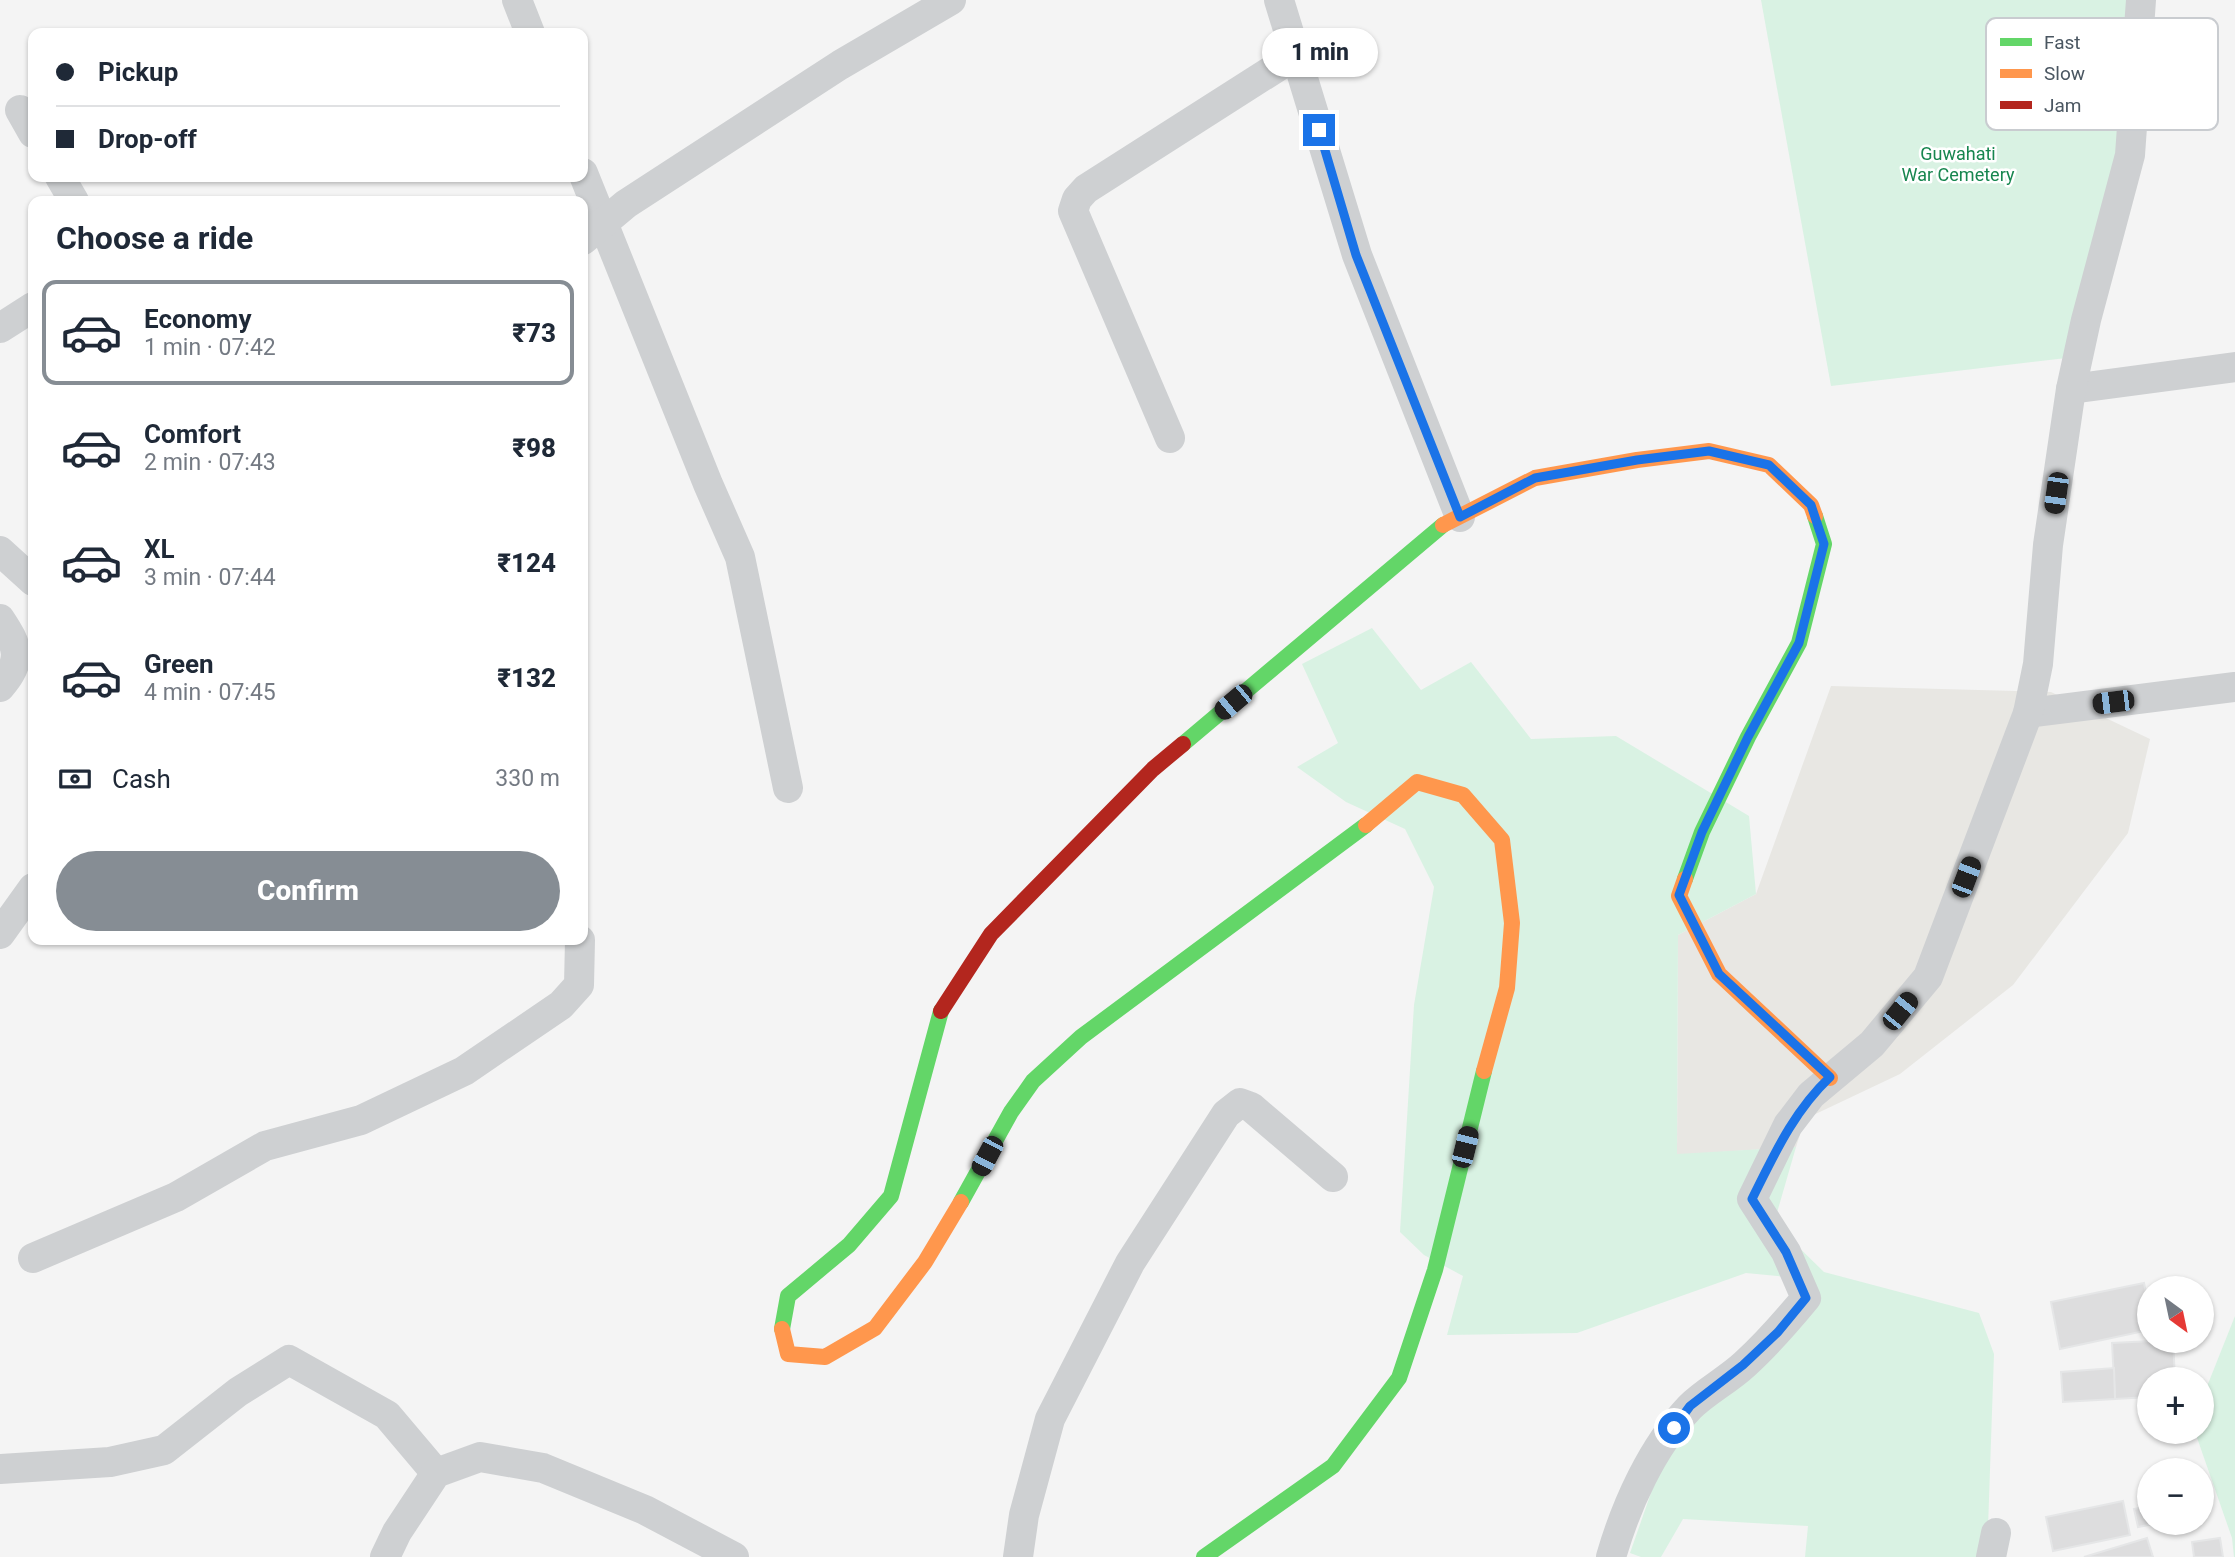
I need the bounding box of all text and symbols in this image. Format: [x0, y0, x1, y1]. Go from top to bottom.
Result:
legend [1986, 18, 2218, 130]
callout: 1 min [1261, 29, 1377, 78]
text: Fast [2044, 31, 2081, 54]
text: 1 min [1291, 39, 1349, 66]
text: Pickup [98, 57, 178, 87]
text: Slow [2044, 62, 2085, 85]
text: Jam [2044, 94, 2081, 117]
route end [1303, 114, 1335, 146]
text: Drop-off [98, 124, 197, 154]
park label: Guwahati War Cemetery [1902, 143, 2015, 185]
text: Choose a ride [56, 219, 253, 257]
icon: car [60, 301, 123, 364]
text: Economy [144, 304, 251, 334]
text: ₹73 [512, 318, 556, 348]
text: 1 min · 07:42 [144, 334, 276, 361]
icon: car [60, 416, 123, 479]
text: Comfort [144, 419, 241, 449]
text: ₹98 [512, 433, 556, 463]
text: 2 min · 07:43 [144, 449, 276, 476]
car [2043, 471, 2070, 515]
icon: car [60, 531, 123, 594]
text: XL [144, 534, 175, 564]
text: ₹124 [497, 548, 556, 578]
text: 3 min · 07:44 [144, 564, 276, 591]
icon: car [60, 646, 123, 709]
text: Green [144, 649, 214, 679]
text: ₹132 [497, 663, 556, 693]
text: 4 min · 07:45 [144, 679, 276, 706]
car [1211, 680, 1256, 724]
car [2091, 689, 2136, 715]
icon: cash [56, 760, 94, 798]
text: Cash [112, 764, 171, 794]
text: 330 m [495, 765, 560, 792]
button: Confirm [56, 851, 560, 931]
car [1949, 854, 1984, 900]
car [1879, 988, 1922, 1034]
car [1450, 1124, 1481, 1170]
car [968, 1133, 1007, 1179]
north arrow [2137, 1276, 2214, 1353]
map controls [2137, 1276, 2214, 1535]
button: + [2137, 1367, 2214, 1444]
route start [1658, 1412, 1690, 1444]
button: − [2137, 1458, 2214, 1535]

